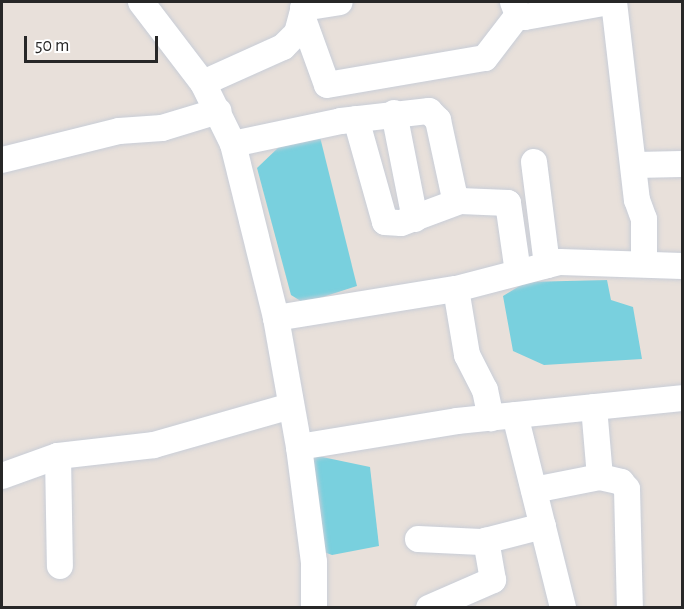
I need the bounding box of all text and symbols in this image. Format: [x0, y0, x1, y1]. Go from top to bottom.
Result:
scale bar [27, 24, 160, 62]
text: 50 m [35, 37, 69, 55]

